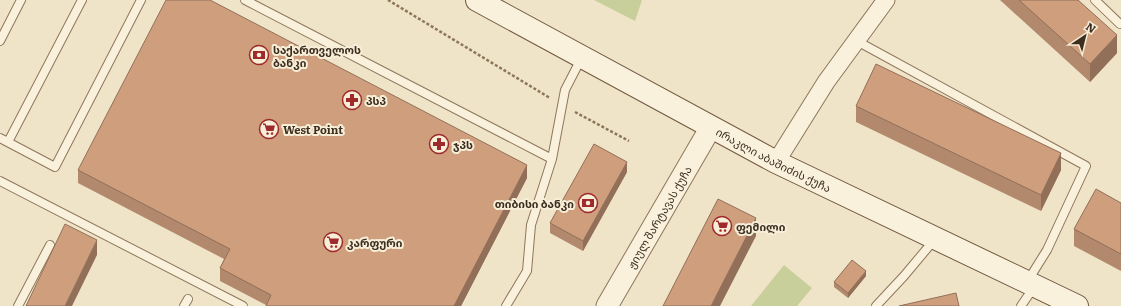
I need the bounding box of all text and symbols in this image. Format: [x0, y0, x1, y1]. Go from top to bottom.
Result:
north arrow [1065, 16, 1105, 56]
text: N [1083, 18, 1100, 36]
place label: საქართველოს ბანკი [273, 41, 361, 70]
bank icon: საქართველოს ბანკი [248, 44, 270, 66]
pharmacy icon: პსპ [341, 89, 363, 111]
place label: პსპ [366, 92, 387, 108]
supermarket icon: West Point [258, 118, 280, 140]
place label: West Point [283, 121, 343, 137]
street label: ირაკლი აბაშიძის ქუჩა [714, 123, 834, 195]
pharmacy icon: ჯპს [428, 133, 450, 155]
place label: ჯპს [453, 136, 473, 152]
street label: ჟიულ შარტავას ქუჩა [623, 163, 695, 271]
bank icon: თიბისი ბანკი [577, 192, 599, 214]
place label: თიბისი ბანკი [495, 195, 574, 211]
supermarket icon: ფემილი [711, 215, 733, 237]
place label: ფემილი [736, 218, 786, 234]
supermarket icon: კარფური [322, 231, 344, 253]
place label: კარფური [347, 234, 403, 250]

